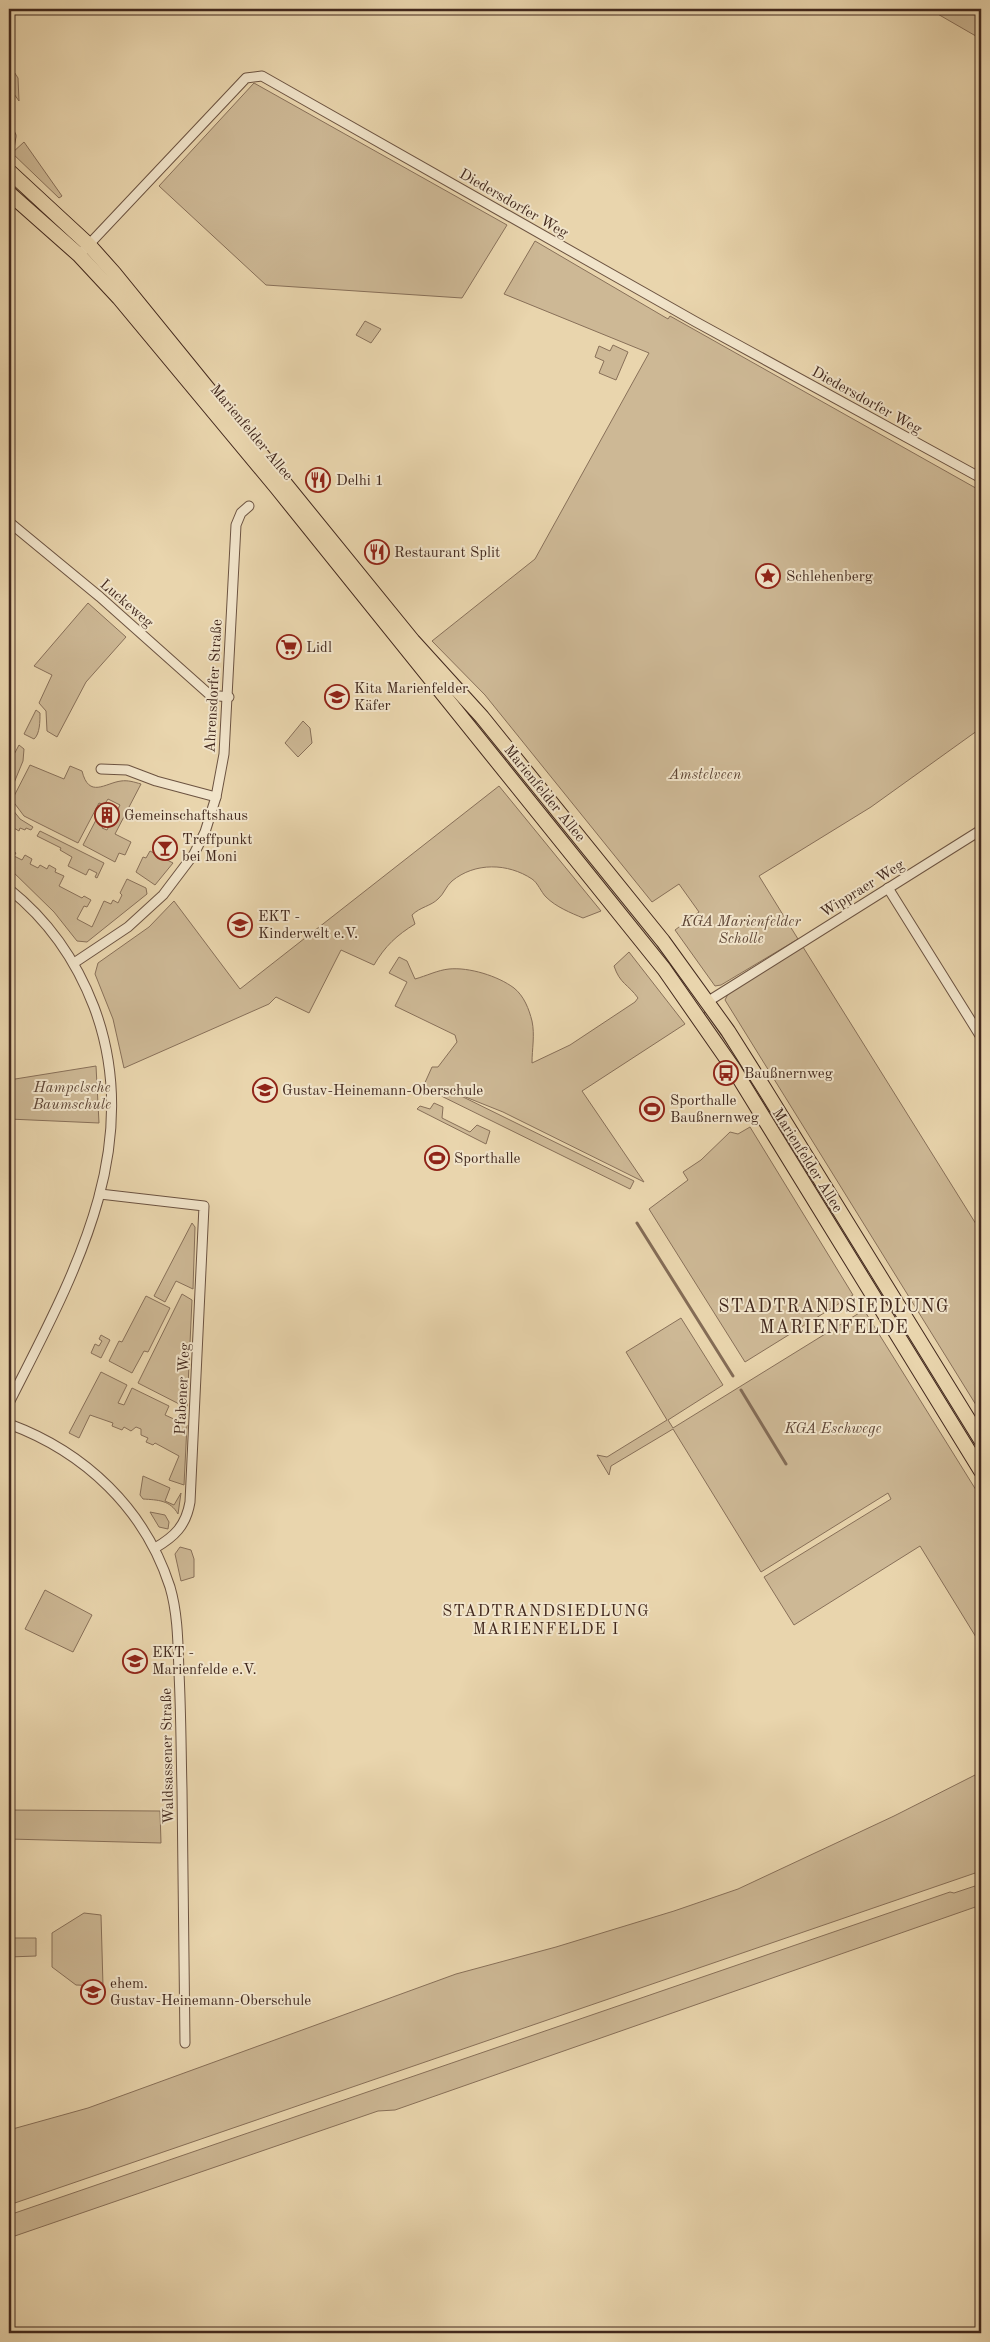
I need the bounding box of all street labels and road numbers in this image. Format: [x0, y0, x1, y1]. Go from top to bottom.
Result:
street label: Diedersdorfer Weg [456, 167, 570, 242]
street label: Diedersdorfer Weg [809, 365, 924, 438]
street label: Marienfelder Allee [207, 382, 295, 484]
street label: Luckeweg [96, 577, 156, 631]
street label: Ahrensdorfer Straße [204, 619, 225, 753]
street label: Marienfelder Allee [500, 743, 587, 845]
street label: Wippraer Weg [818, 858, 907, 921]
street label: Marienfelder Allee [769, 1106, 845, 1216]
street label: Pfabener Weg [174, 1343, 193, 1435]
street label: Waldsassener Straße [160, 1688, 177, 1824]

